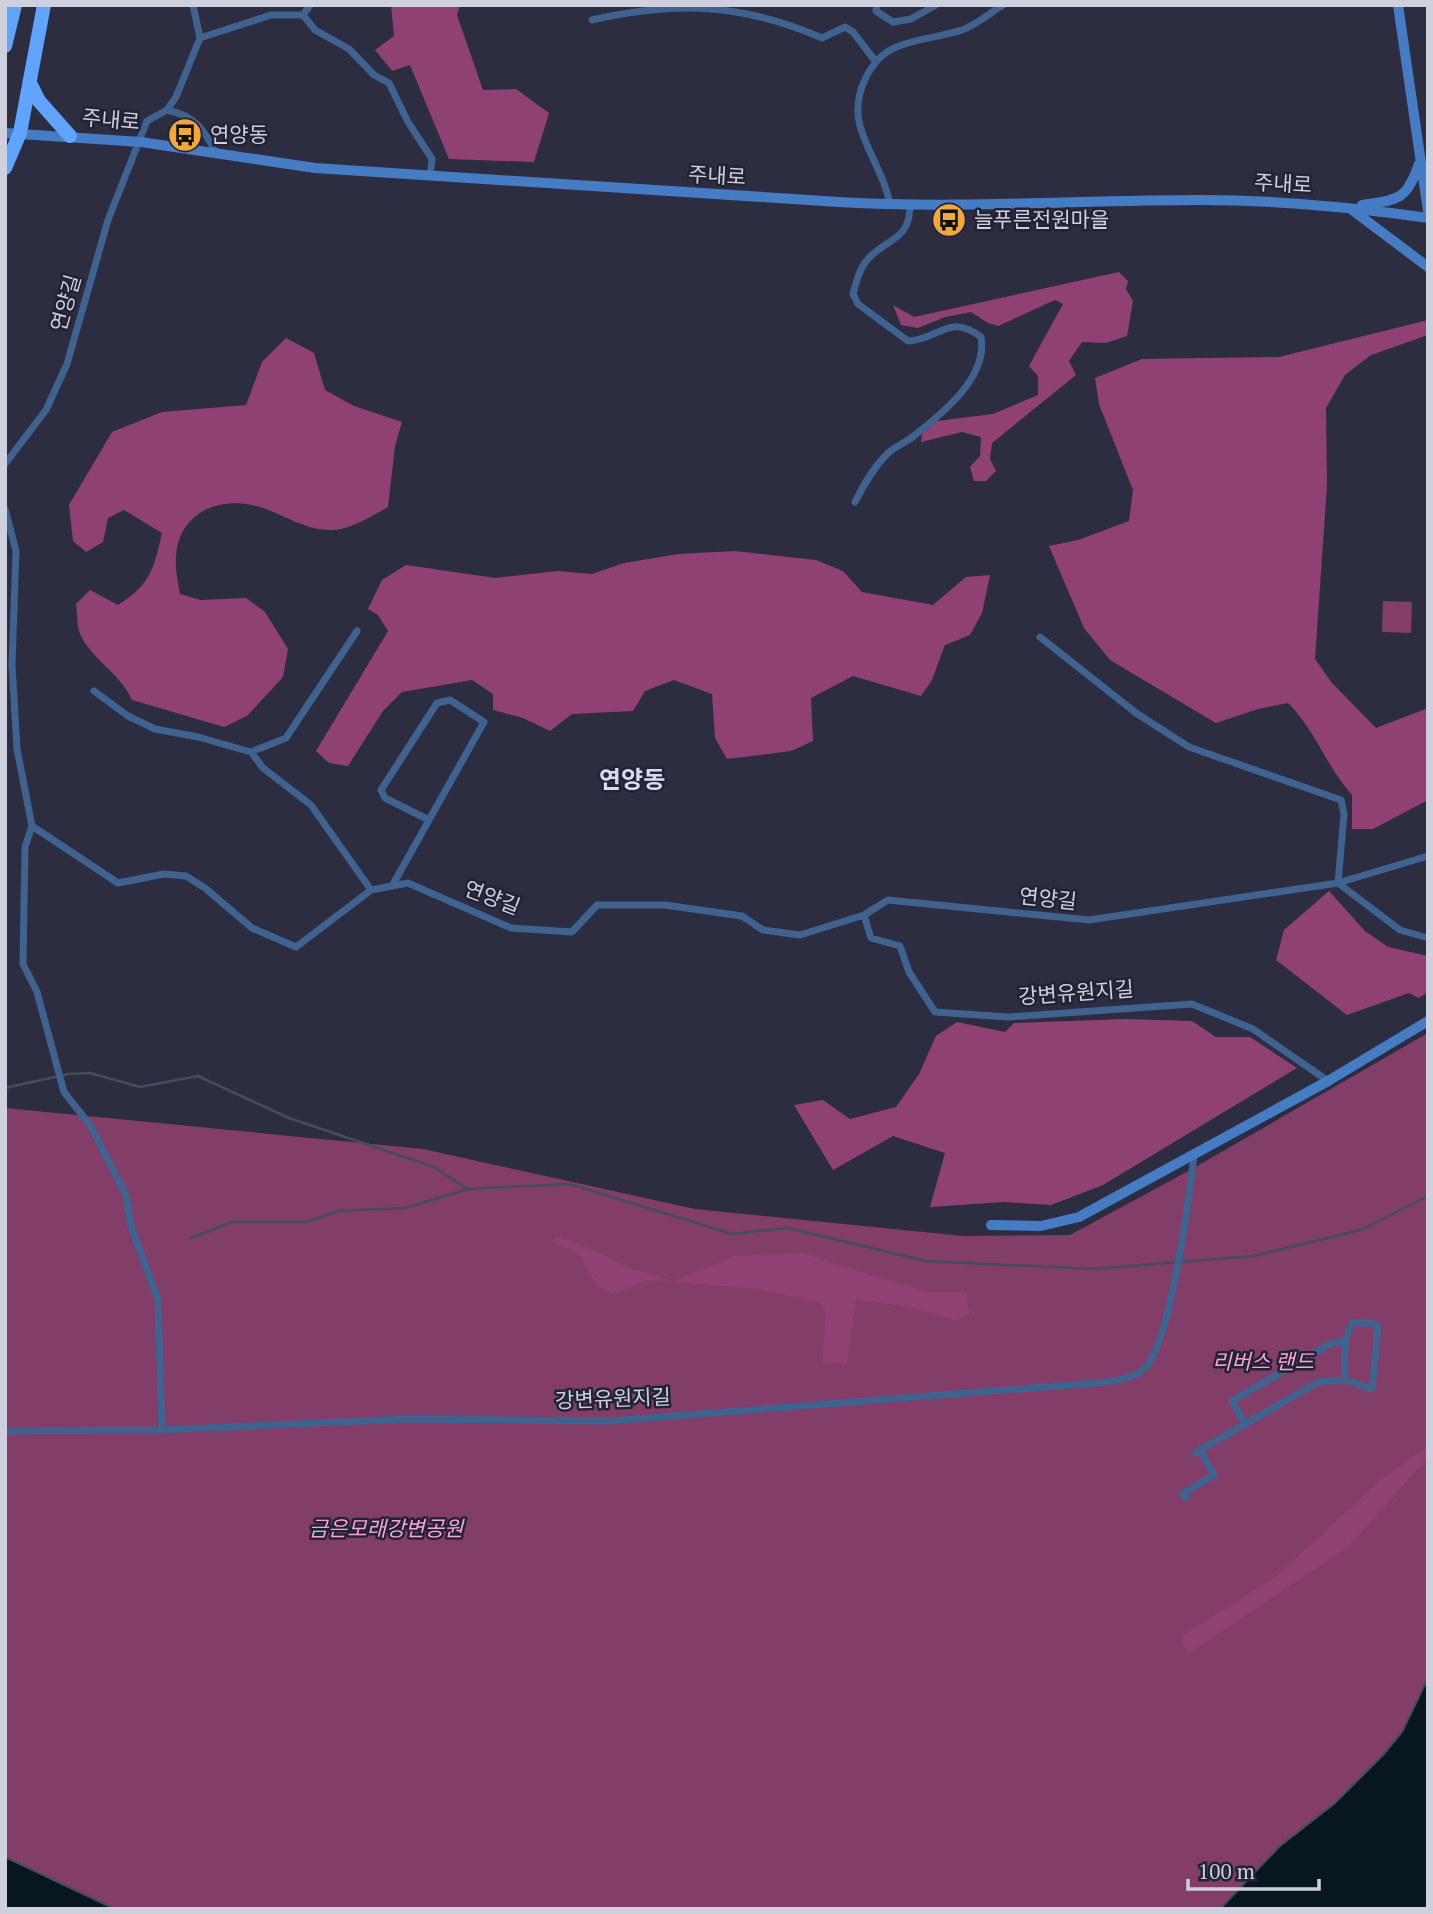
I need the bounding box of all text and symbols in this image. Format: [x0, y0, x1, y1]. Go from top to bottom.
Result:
street label: 주내로 [81, 103, 141, 135]
bus stop icon: 연양동 [166, 116, 204, 154]
place label: 연양동 [210, 120, 268, 148]
street label: 주내로 [687, 160, 747, 190]
street label: 주내로 [1253, 168, 1313, 198]
bus stop icon: 늘푸른전원마을 [930, 201, 968, 239]
place label: 늘푸른전원마을 [974, 205, 1109, 233]
street label: 연양길 [44, 271, 86, 334]
district label: 연양동 [599, 763, 665, 795]
street label: 연양길 [460, 874, 524, 921]
street label: 연양길 [1018, 881, 1078, 915]
street label: 강변유원지길 [1017, 974, 1135, 1010]
park label: 리버스 랜드 [1212, 1347, 1315, 1375]
street label: 강변유원지길 [555, 1382, 671, 1414]
park label: 금은모래강변공원 [309, 1514, 465, 1542]
scale bar [1188, 1848, 1319, 1892]
text: 100 m [1198, 1857, 1255, 1885]

